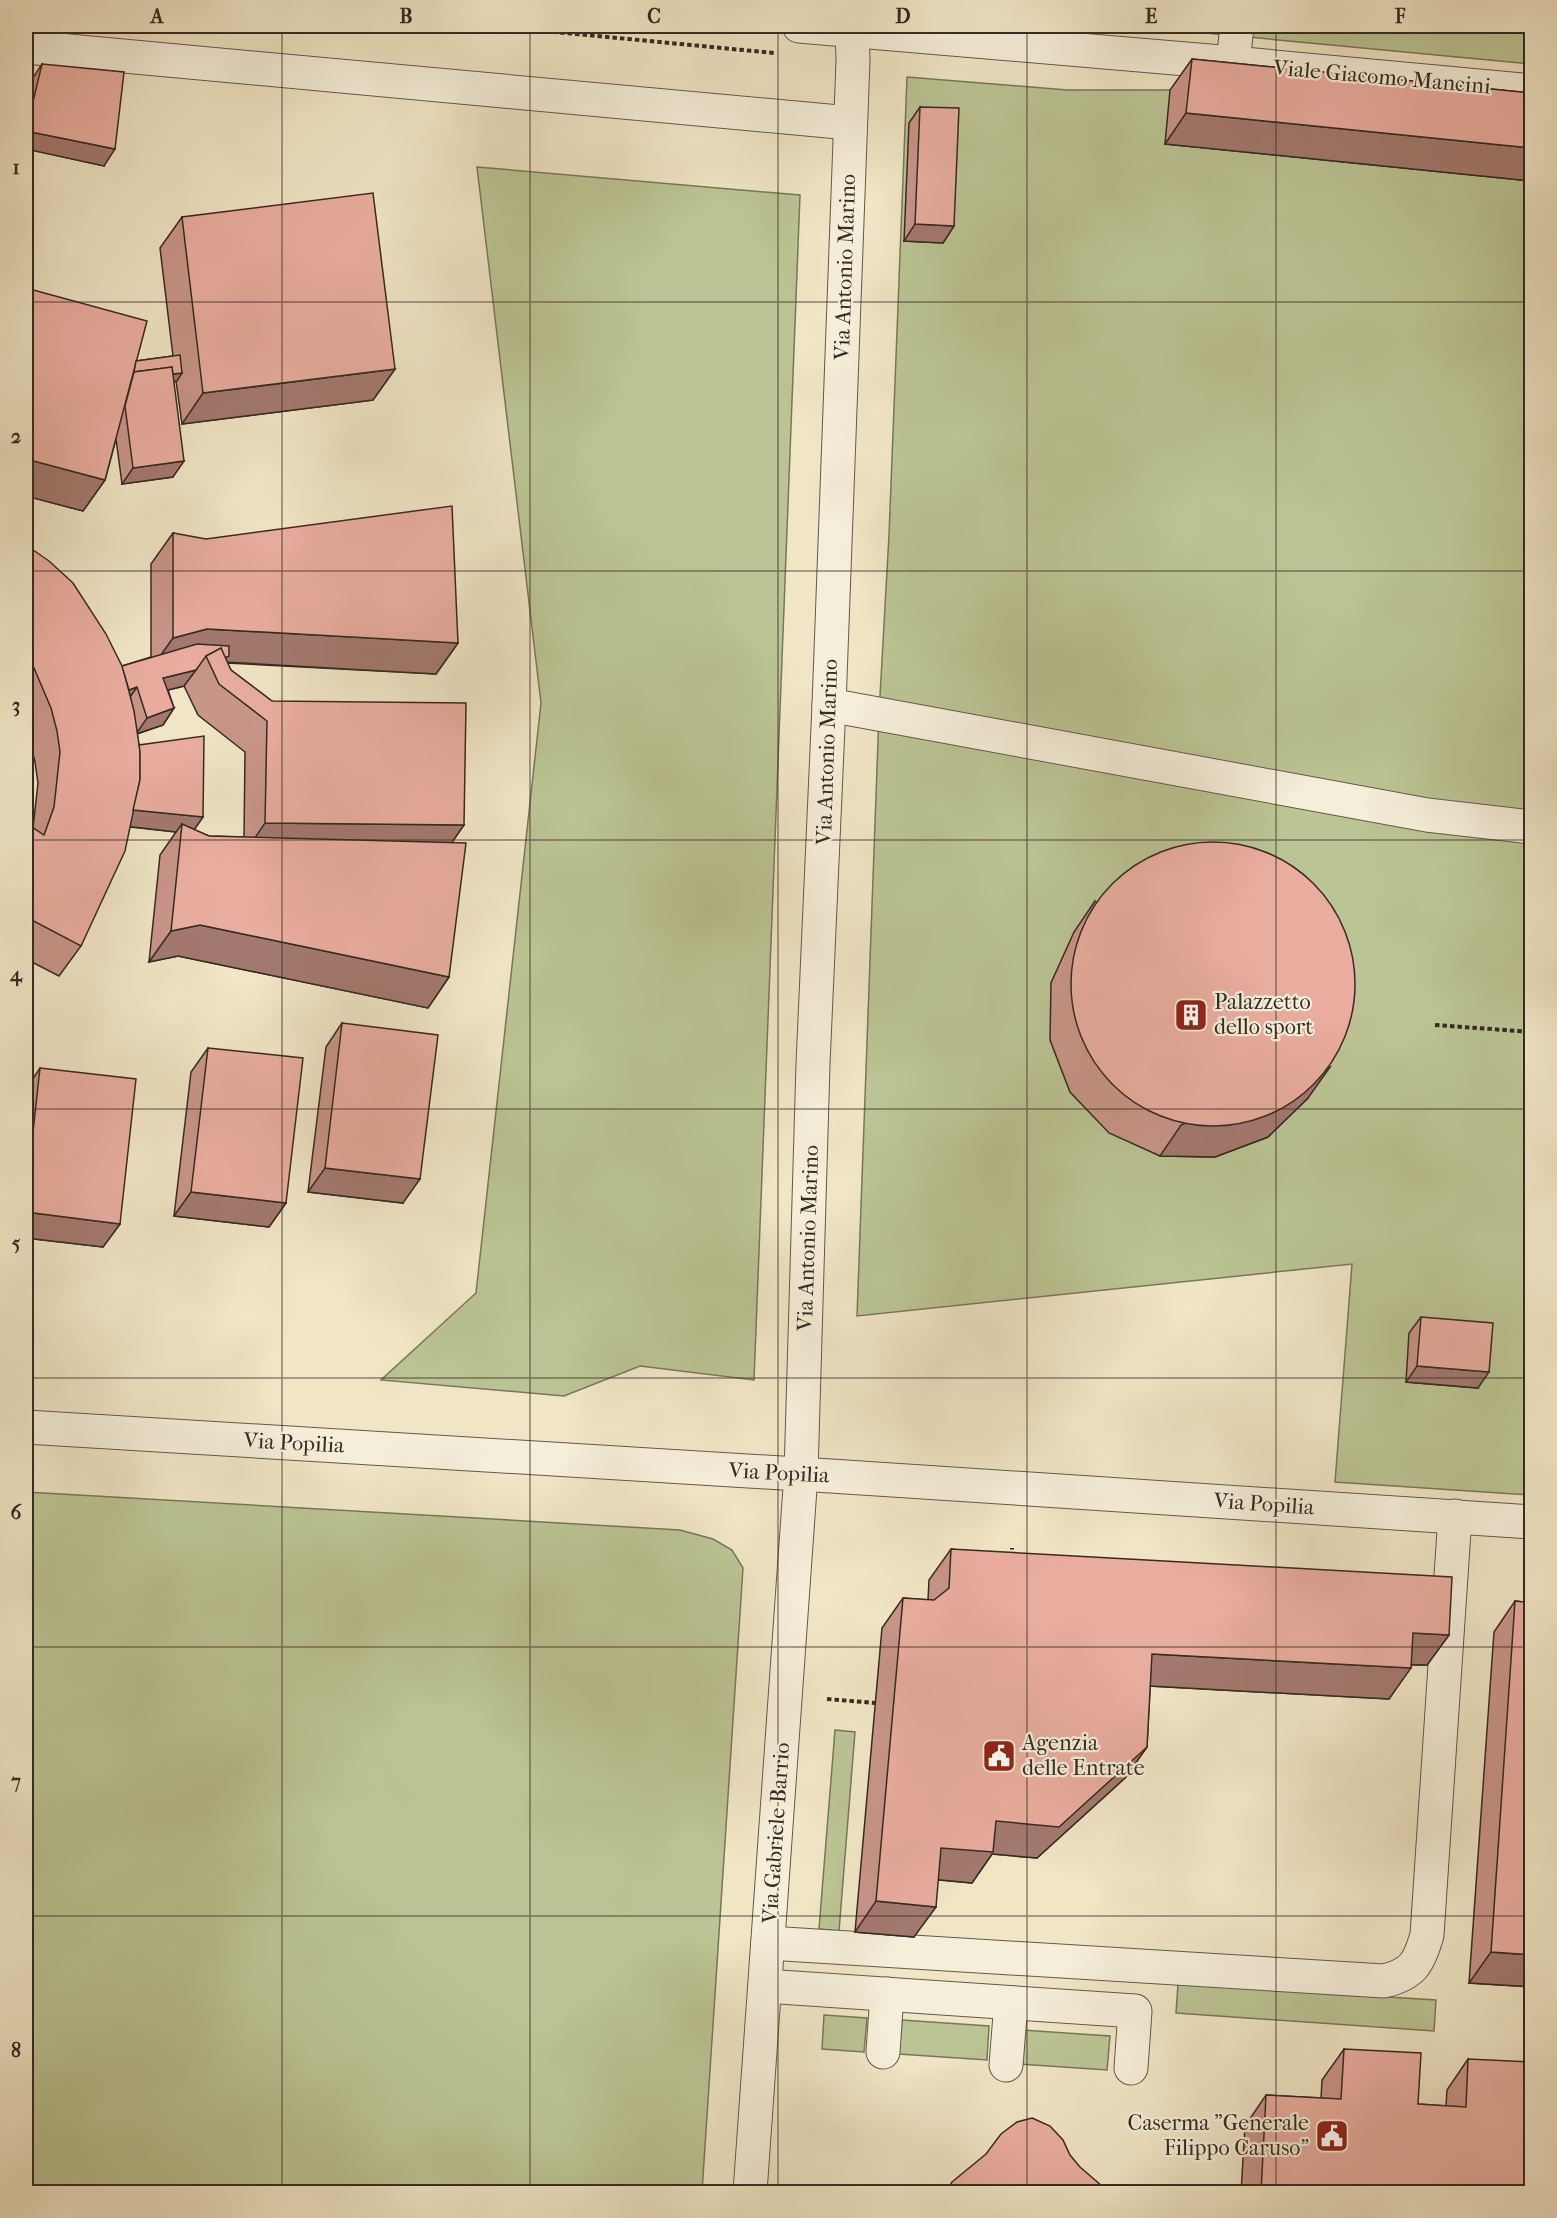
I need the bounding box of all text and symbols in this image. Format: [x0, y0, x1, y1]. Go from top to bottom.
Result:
text: A [149, 5, 165, 28]
text: B [399, 5, 413, 28]
text: C [647, 5, 661, 28]
text: D [895, 5, 911, 28]
text: E [1145, 5, 1157, 28]
text: F [1394, 5, 1406, 28]
street label: Viale Giacomo Mancini [1271, 54, 1492, 99]
text: 1 [12, 156, 20, 179]
street label: Via Antonio Marino [829, 173, 861, 362]
text: 2 [11, 425, 21, 448]
street label: Via Antonio Marino [811, 658, 843, 847]
text: 3 [12, 694, 20, 717]
text: 4 [9, 963, 23, 987]
place label: Palazzetto dello sport [1214, 989, 1313, 1040]
building icon: Palazzetto dello sport [1173, 997, 1209, 1033]
street label: Via Antonio Marino [792, 1144, 824, 1333]
text: 5 [12, 1232, 21, 1255]
street label: Via Popilia [242, 1427, 346, 1459]
street label: Via Popilia [727, 1457, 831, 1489]
street label: Via Popilia [1212, 1487, 1316, 1521]
text: 6 [11, 1501, 23, 1524]
place label: Agenzia delle Entrate [1021, 1730, 1145, 1781]
public building icon: Agenzia delle Entrate [981, 1738, 1017, 1774]
street label: Via Gabriele Barrio [757, 1742, 795, 1925]
text: 7 [10, 1770, 21, 1793]
text: 8 [11, 2039, 21, 2062]
place label: Caserma "Generale Filippo Caruso" [1128, 2110, 1309, 2161]
public building icon: Caserma "Generale Filippo Caruso" [1314, 2118, 1350, 2154]

